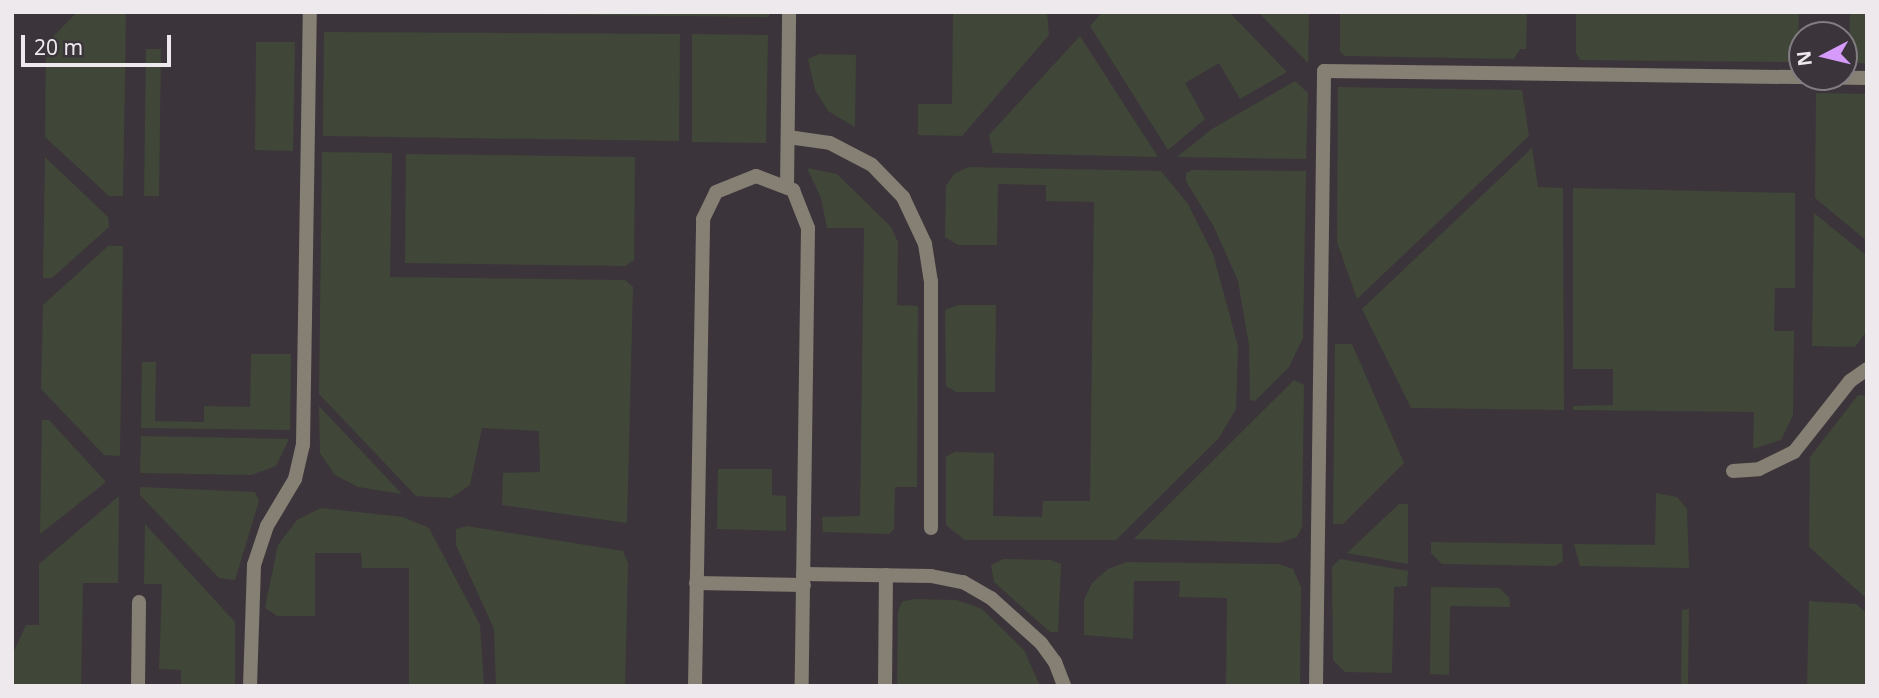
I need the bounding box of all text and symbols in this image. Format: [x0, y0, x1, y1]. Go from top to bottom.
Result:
scale bar [24, 21, 175, 65]
north arrow [1788, 21, 1858, 91]
text: 20 m [34, 33, 83, 61]
text: N [1790, 49, 1818, 68]

